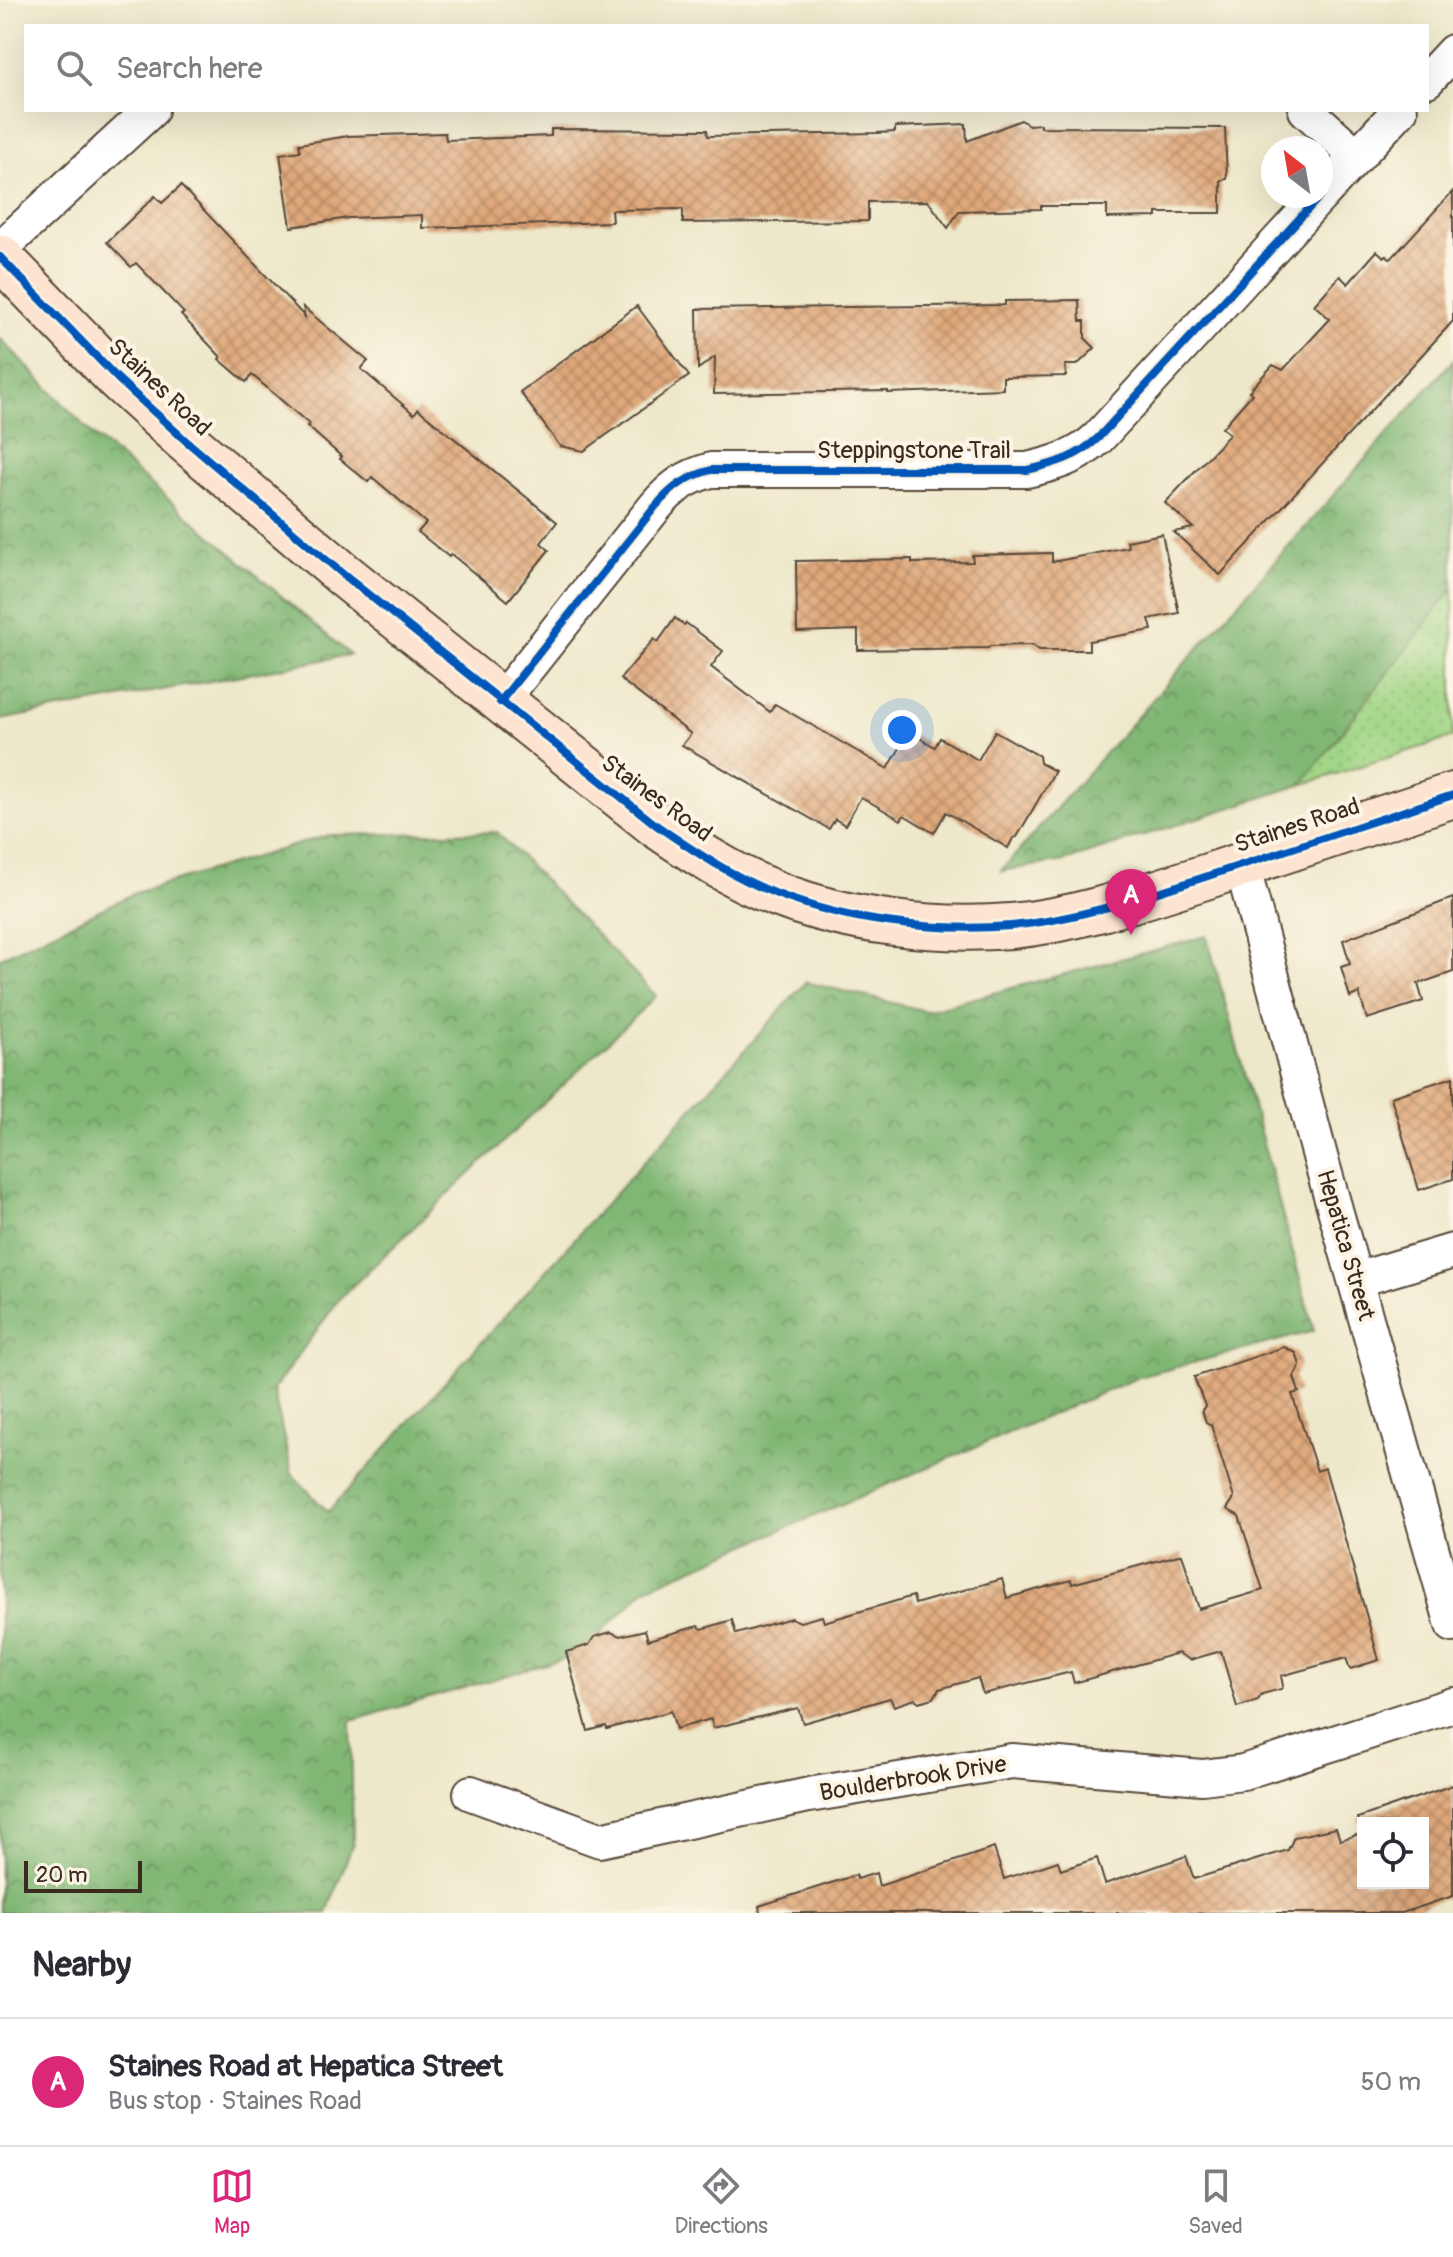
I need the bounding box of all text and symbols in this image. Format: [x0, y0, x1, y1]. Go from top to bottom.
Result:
search box [24, 24, 1429, 112]
icon: search [52, 46, 96, 90]
text: Search here [116, 50, 263, 87]
north arrow [1261, 136, 1333, 208]
street label: Staines Road [102, 332, 217, 442]
street label: Steppingstone Trail [817, 436, 1011, 465]
your location [882, 710, 922, 750]
street label: Staines Road [596, 748, 718, 848]
street label: Staines Road [1231, 792, 1363, 859]
pin: A [1105, 869, 1157, 935]
street label: Hepatica Street [1310, 1166, 1381, 1324]
street label: Boulderbrook Drive [818, 1749, 1009, 1808]
map controls [1357, 1817, 1429, 1889]
button: locate [1357, 1817, 1429, 1889]
scale bar [24, 1857, 142, 1893]
text: 20 m [36, 1861, 88, 1889]
text: Nearby [32, 1944, 131, 1987]
text: Staines Road at Hepatica Street [108, 2048, 503, 2085]
text: A [50, 2066, 66, 2098]
text: 50 m [1360, 2066, 1421, 2098]
text: Bus stop · Staines Road [108, 2085, 362, 2117]
tab: Map [210, 2164, 254, 2240]
tab: Directions [675, 2164, 768, 2240]
tab: Saved [1188, 2164, 1243, 2240]

